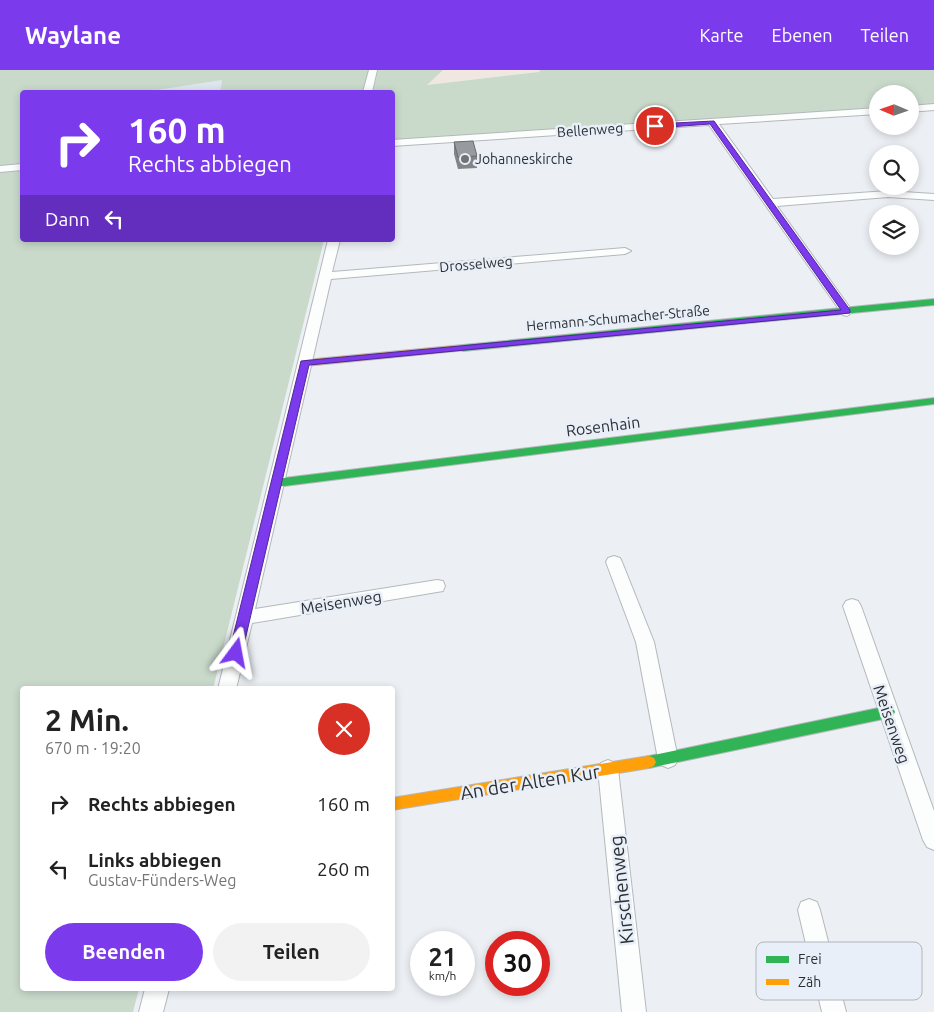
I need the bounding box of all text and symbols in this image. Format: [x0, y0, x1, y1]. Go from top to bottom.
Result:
text: Waylane [25, 22, 121, 49]
text: Karte [700, 25, 744, 45]
text: Ebenen [772, 25, 833, 45]
text: Teilen [861, 25, 909, 45]
north arrow [869, 85, 919, 135]
map controls [869, 85, 919, 255]
pin [634, 105, 676, 147]
icon: right [45, 110, 110, 175]
text: 160 m [128, 110, 226, 150]
icon: arrive [641, 112, 669, 140]
street label: Bellenweg [556, 120, 624, 140]
button: search [869, 145, 919, 195]
text: Rechts abbiegen [128, 151, 292, 176]
place label: Johanneskirche [475, 151, 573, 167]
marker: Johanneskirche [459, 153, 471, 165]
icon: left [100, 205, 128, 233]
button: layers [869, 205, 919, 255]
text: Dann [45, 208, 90, 230]
street label: Drosselweg [439, 253, 513, 275]
street label: Hermann-Schumacher-Straße [526, 302, 710, 334]
street label: Rosenhain [565, 413, 641, 439]
street label: Meisenweg [299, 587, 383, 617]
position arrow [209, 626, 261, 678]
street label: Meisenweg [870, 682, 914, 766]
text: 2 Min. [45, 703, 129, 737]
button: close [318, 703, 370, 755]
text: 670 m · 19:20 [45, 739, 141, 757]
street label: An der Alten Kur [459, 760, 601, 804]
icon: right [45, 790, 73, 818]
text: Rechts abbiegen [88, 793, 236, 815]
text: 160 m [317, 793, 370, 815]
street label: Kirschenweg [604, 835, 638, 945]
text: Links abbiegen [88, 849, 222, 871]
icon: left [45, 855, 73, 883]
text: 260 m [317, 858, 370, 880]
text: Gustav-Fünders-Weg [88, 871, 236, 889]
button: Beenden [45, 923, 203, 981]
button: Teilen [213, 923, 370, 981]
speed limit sign: 30 [485, 931, 550, 996]
legend [756, 942, 922, 1000]
text: 21 [428, 943, 457, 971]
text: Frei [798, 951, 822, 967]
text: km/h [429, 969, 456, 982]
text: Zäh [798, 974, 821, 990]

